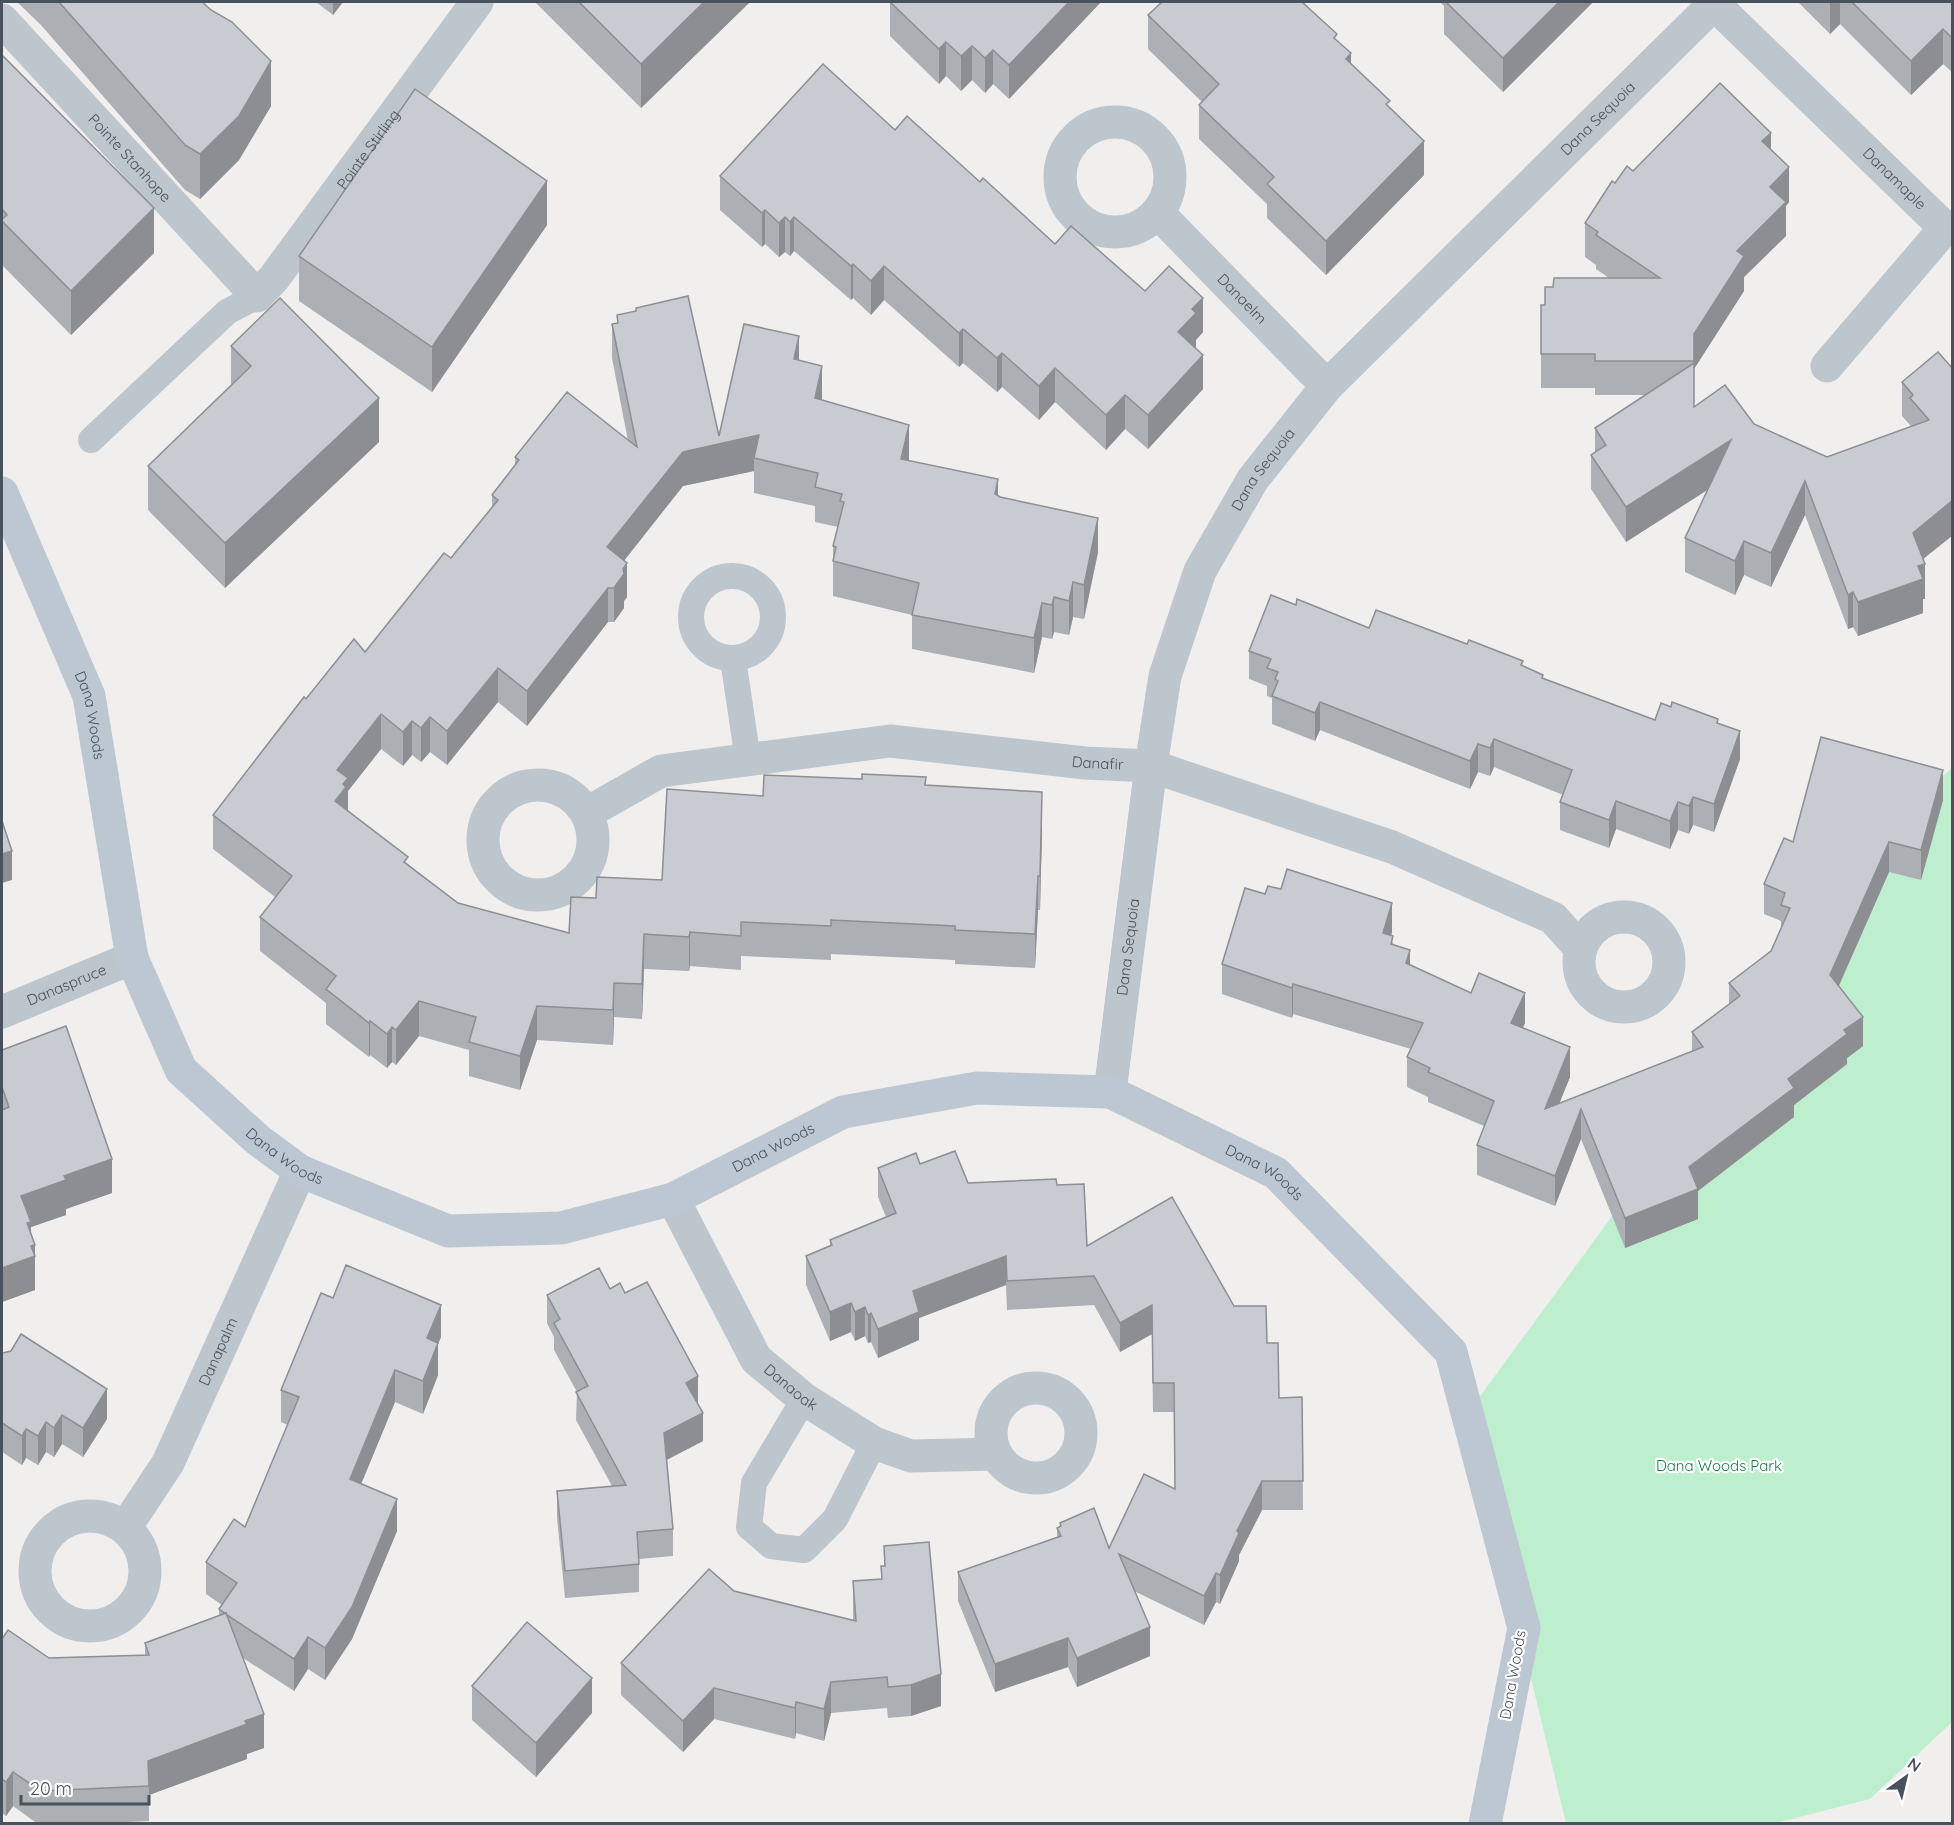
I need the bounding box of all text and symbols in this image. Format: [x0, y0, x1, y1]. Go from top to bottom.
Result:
street label: Dana Sequoia [1556, 77, 1639, 159]
street label: Pointe Stirling [332, 106, 404, 193]
street label: Pointe Stanhope [84, 109, 176, 206]
street label: Danamaple [1859, 143, 1930, 214]
street label: Danaelm [1213, 269, 1271, 328]
street label: Dana Sequoia [1227, 424, 1299, 514]
street label: Dana Woods [70, 668, 109, 761]
street label: Danafir [1071, 752, 1124, 774]
street label: Dana Sequoia [1112, 897, 1143, 997]
street label: Danaspruce [24, 960, 109, 1010]
street label: Dana Woods [729, 1118, 818, 1176]
street label: Dana Woods [242, 1123, 326, 1188]
street label: Dana Woods [1222, 1140, 1308, 1204]
street label: Danapalm [194, 1314, 242, 1389]
street label: Danaoak [760, 1360, 821, 1414]
park label: Dana Woods Park [1656, 1456, 1782, 1475]
street label: Dana Woods [1495, 1629, 1530, 1721]
north arrow [1876, 1747, 1936, 1807]
text: N [1904, 1753, 1925, 1776]
scale bar [21, 1768, 148, 1806]
text: 20 m [30, 1777, 72, 1800]

